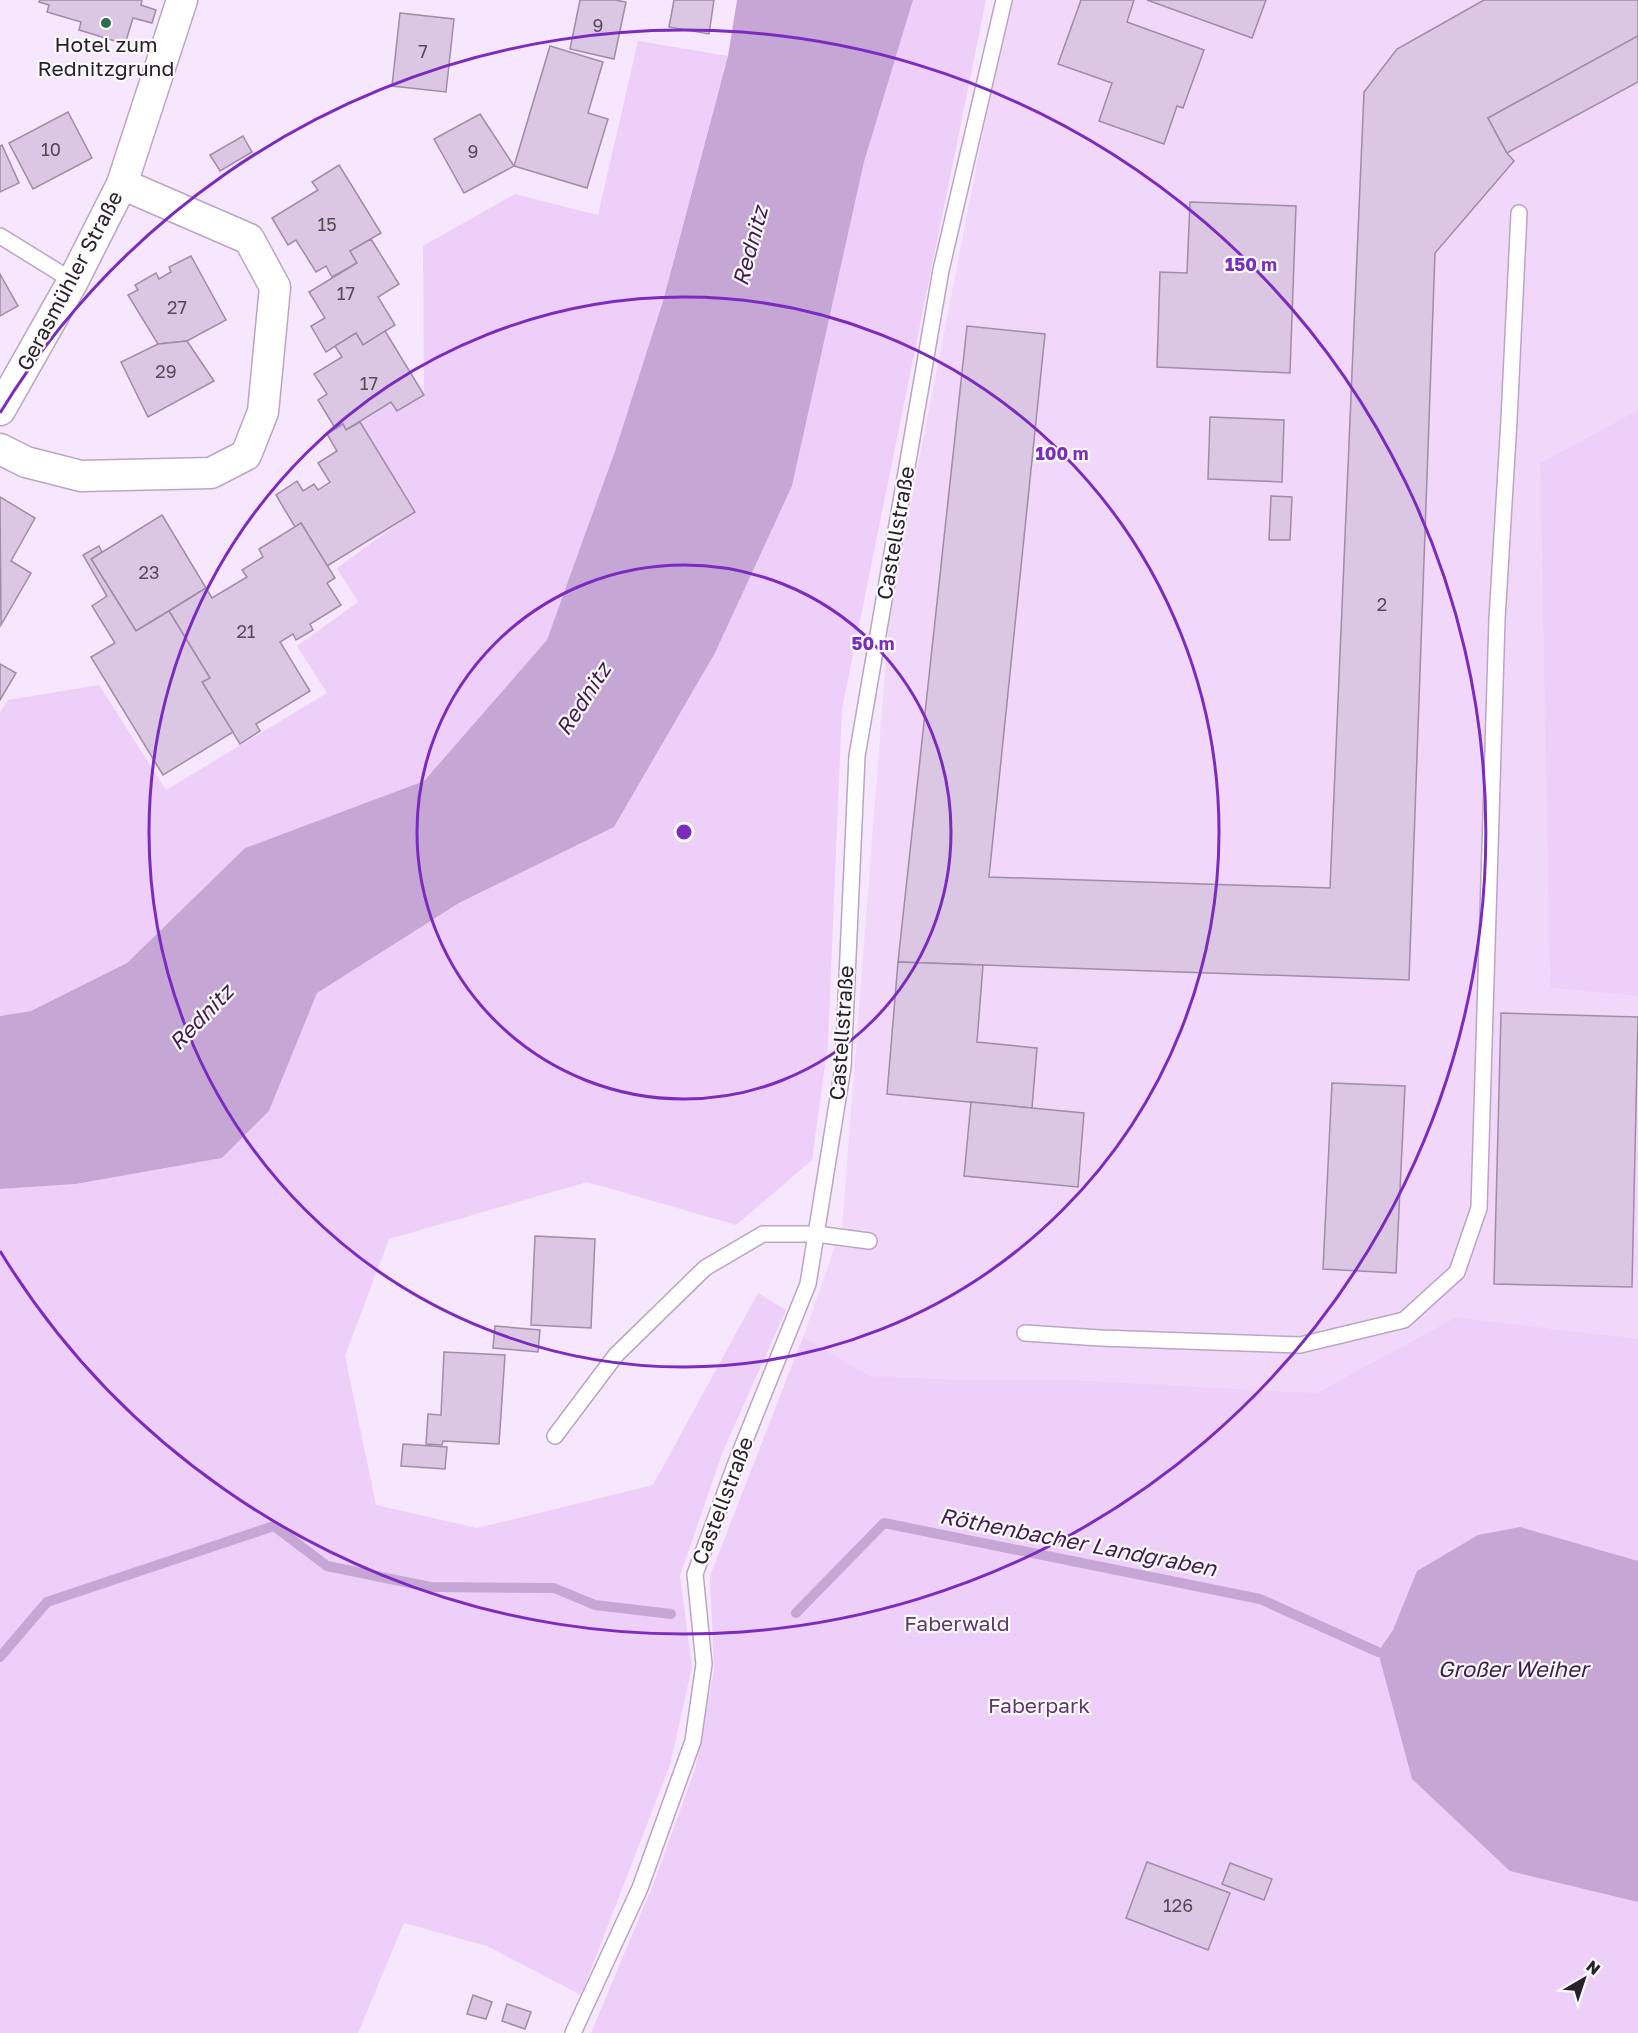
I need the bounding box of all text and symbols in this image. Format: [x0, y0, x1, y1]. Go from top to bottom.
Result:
house number: 9 [593, 14, 603, 36]
marker: Hotel zum Rednitzgrund [99, 16, 113, 30]
place label: Hotel zum Rednitzgrund [38, 31, 174, 81]
house number: 7 [418, 40, 428, 62]
house number: 10 [41, 138, 61, 160]
house number: 9 [468, 140, 478, 162]
street label: Gerasmühler Straße [11, 186, 128, 375]
water label: Rednitz [726, 201, 774, 288]
house number: 15 [317, 213, 337, 235]
text: 150 m [1225, 253, 1277, 275]
house number: 17 [337, 282, 355, 304]
house number: 27 [167, 296, 187, 318]
house number: 29 [155, 360, 177, 382]
house number: 17 [360, 372, 378, 394]
text: 100 m [1036, 442, 1088, 464]
street label: Castellstraße [870, 464, 920, 602]
house number: 23 [139, 561, 159, 583]
house number: 2 [1377, 593, 1387, 615]
house number: 21 [236, 620, 256, 642]
text: 50 m [852, 632, 894, 654]
water label: Rednitz [549, 655, 617, 740]
centre of rings [674, 822, 694, 842]
street label: Castellstraße [823, 965, 859, 1101]
water label: Rednitz [163, 976, 240, 1055]
street label: Castellstraße [686, 1433, 758, 1568]
water label: Röthenbacher Landgraben [937, 1501, 1220, 1582]
park label: Faberwald [904, 1610, 1010, 1636]
water label: Großer Weiher [1438, 1655, 1592, 1682]
park label: Faberpark [988, 1692, 1090, 1718]
house number: 126 [1163, 1894, 1193, 1916]
north arrow [1554, 1949, 1614, 2009]
text: N [1582, 1956, 1604, 1979]

